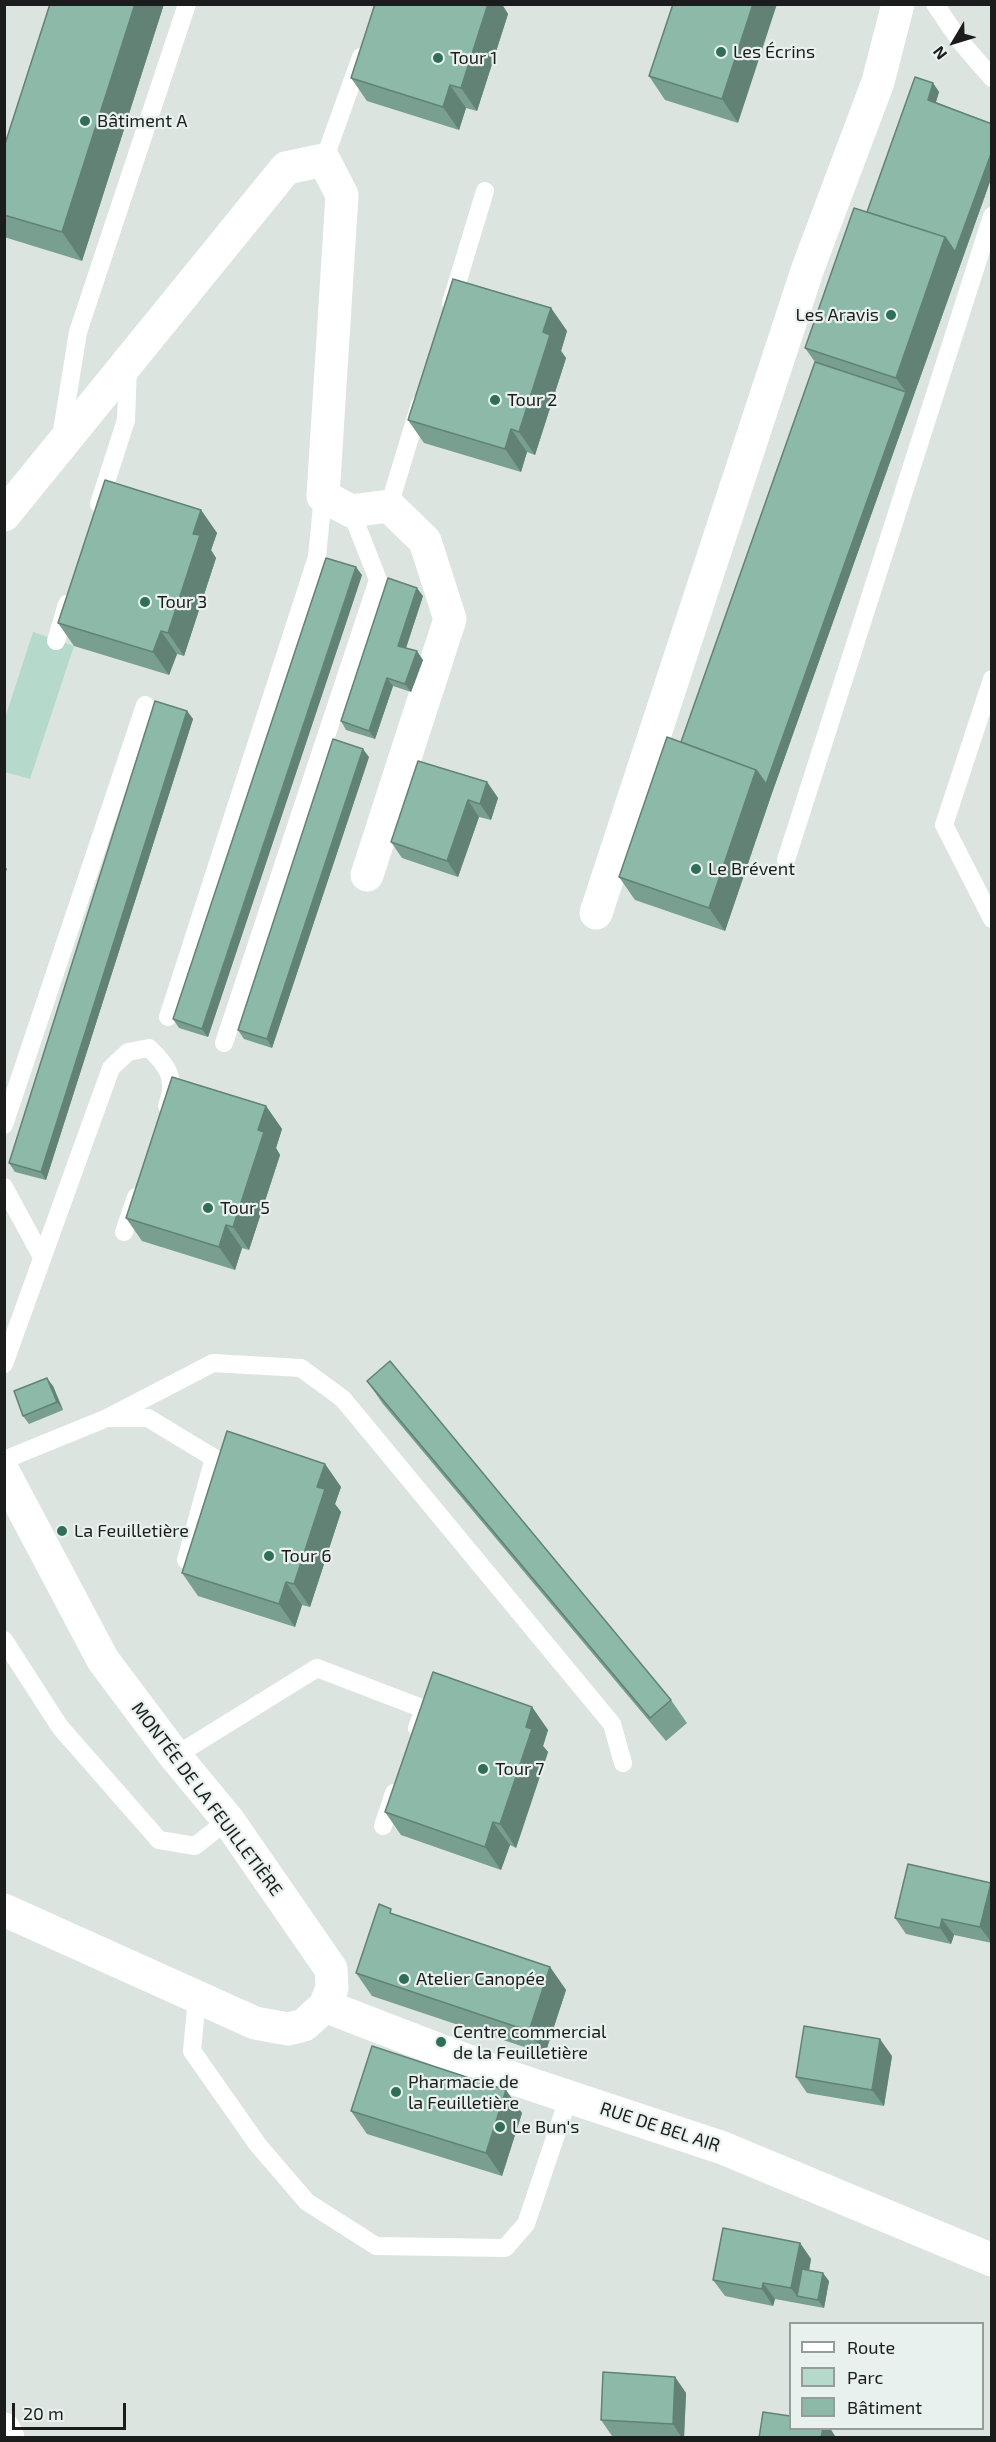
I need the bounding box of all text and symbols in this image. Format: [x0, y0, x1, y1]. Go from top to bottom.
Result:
north arrow [924, 12, 984, 72]
place label: Les Écrins [733, 41, 815, 63]
text: N [928, 43, 950, 64]
marker: Les Écrins [714, 45, 728, 59]
place label: Tour 1 [450, 47, 497, 69]
marker: Tour 1 [431, 51, 445, 65]
place label: Bâtiment A [97, 110, 187, 132]
marker: Bâtiment A [78, 114, 92, 128]
place label: Les Aravis [796, 304, 879, 326]
marker: Les Aravis [884, 308, 898, 322]
place label: Tour 2 [507, 389, 557, 411]
marker: Tour 2 [488, 393, 502, 407]
place label: Tour 3 [157, 591, 207, 613]
marker: Tour 3 [138, 595, 152, 609]
place label: Le Brévent [708, 858, 795, 880]
marker: Le Brévent [689, 862, 703, 876]
place label: Tour 5 [220, 1197, 270, 1219]
marker: Tour 5 [201, 1201, 215, 1215]
place label: La Feuilletière [74, 1520, 189, 1542]
marker: La Feuilletière [55, 1524, 69, 1538]
place label: Tour 6 [281, 1545, 331, 1567]
marker: Tour 6 [262, 1549, 276, 1563]
street label: MONTÉE DE LA FEUILLETIÈRE [127, 1698, 287, 1900]
place label: Tour 7 [495, 1758, 544, 1780]
marker: Tour 7 [476, 1762, 490, 1776]
place label: Atelier Canopée [416, 1968, 545, 1990]
marker: Atelier Canopée [397, 1972, 411, 1986]
place label: Centre commercial de la Feuilletière [453, 2021, 606, 2064]
marker: Centre commercial de la Feuilletière [434, 2035, 448, 2049]
place label: Pharmacie de la Feuilletière [408, 2071, 519, 2114]
marker: Pharmacie de la Feuilletière [389, 2085, 403, 2099]
street label: RUE DE BEL AIR [597, 2097, 723, 2157]
place label: Le Bun's [512, 2116, 579, 2138]
marker: Le Bun's [493, 2120, 507, 2134]
legend [789, 2322, 984, 2430]
text: Route [847, 2336, 895, 2358]
text: Parc [847, 2366, 883, 2388]
scale bar [15, 2391, 129, 2429]
text: Bâtiment [847, 2396, 922, 2418]
text: 20 m [23, 2402, 64, 2424]

